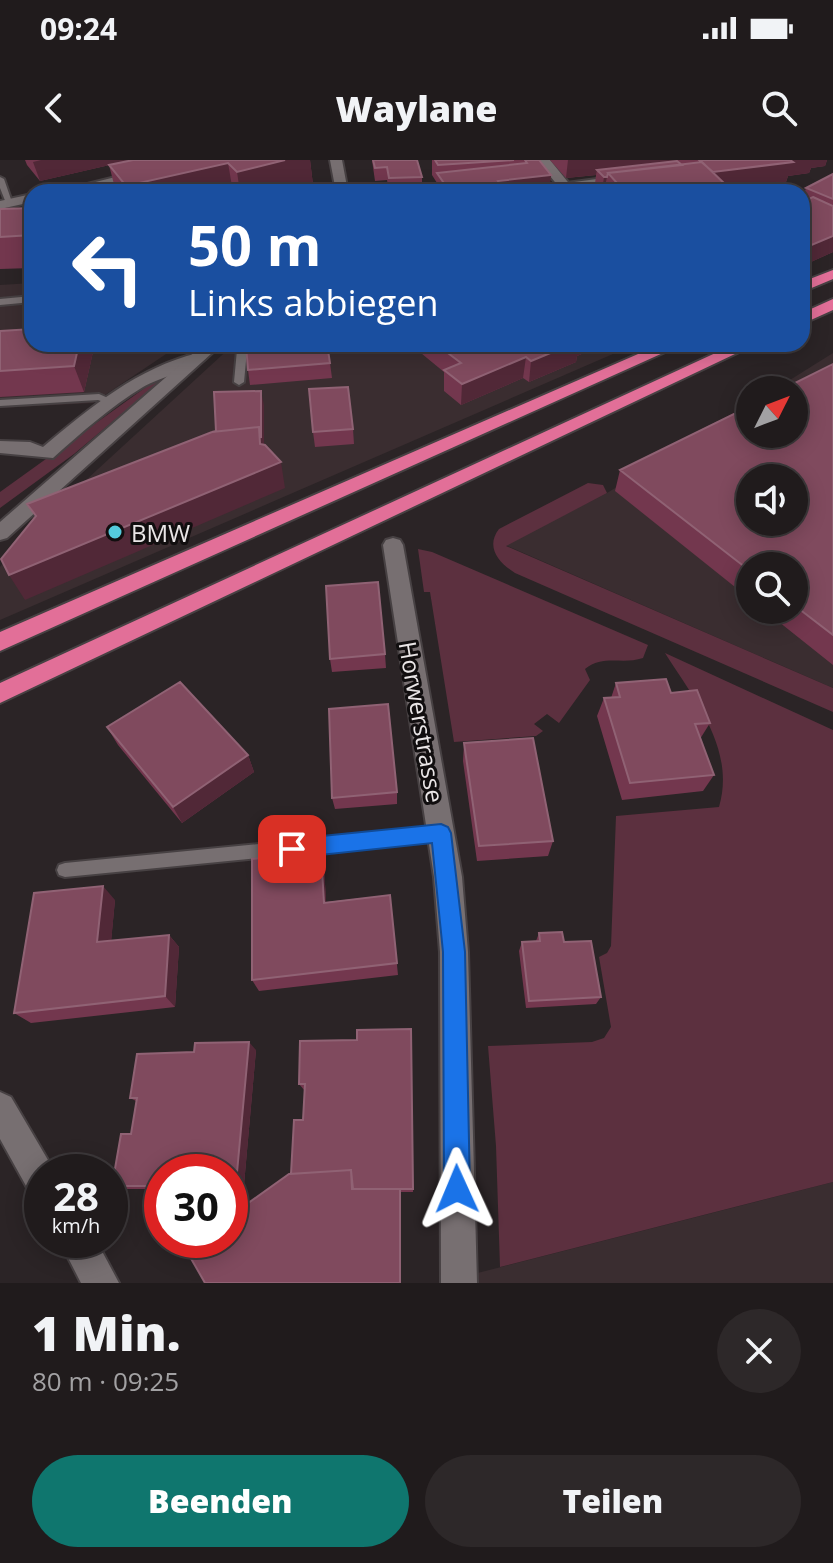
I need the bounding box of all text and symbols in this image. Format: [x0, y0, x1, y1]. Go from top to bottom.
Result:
text: 09:24 [40, 8, 117, 49]
text: Waylane [335, 84, 498, 133]
icon: back [32, 86, 76, 130]
icon: search [757, 86, 801, 130]
text: 50 m [188, 206, 322, 282]
icon: left [56, 216, 160, 320]
text: Links abbiegen [188, 278, 439, 327]
north arrow [736, 376, 808, 448]
map controls [736, 376, 808, 624]
button: sound [736, 464, 808, 536]
place label: BMW [131, 516, 190, 549]
marker: BMW [106, 523, 124, 541]
button: search [736, 552, 808, 624]
street label: Horwerstrasse [392, 639, 452, 805]
pin [258, 815, 326, 883]
icon: arrive [270, 827, 314, 871]
position arrow [415, 1147, 499, 1231]
speed limit sign: 30 [144, 1154, 248, 1258]
text: 28 [53, 1168, 99, 1223]
text: km/h [52, 1212, 100, 1239]
text: 1 Min. [32, 1300, 181, 1365]
button: close [717, 1309, 801, 1393]
text: 80 m · 09:25 [32, 1363, 179, 1399]
button: Beenden [32, 1455, 409, 1547]
button: Teilen [425, 1455, 801, 1547]

